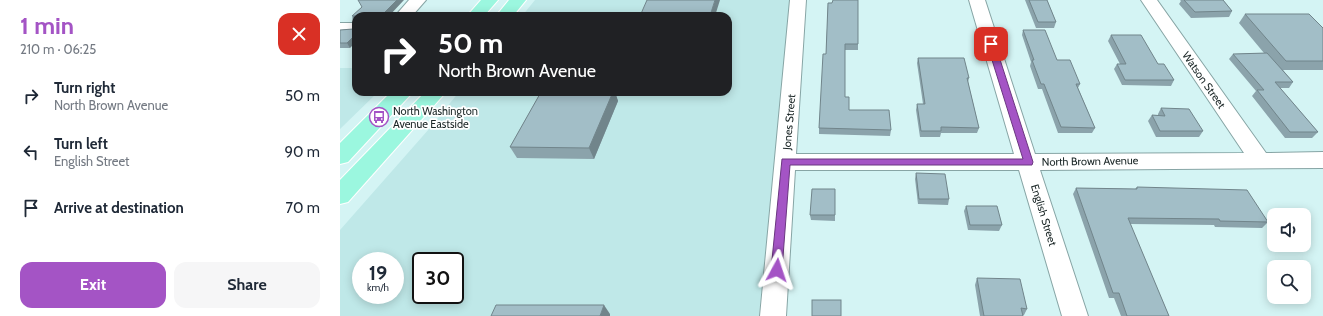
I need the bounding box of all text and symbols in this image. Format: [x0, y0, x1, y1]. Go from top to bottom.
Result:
text: 1 min [20, 11, 74, 40]
button: close [278, 13, 320, 55]
text: 50 m [438, 26, 503, 60]
pin [974, 27, 1008, 61]
icon: right [372, 28, 424, 80]
icon: arrive [980, 33, 1002, 55]
text: 210 m · 06:25 [20, 41, 96, 57]
street label: Watson Street [1179, 49, 1229, 111]
text: North Brown Avenue [438, 60, 596, 82]
text: Turn right [54, 79, 115, 97]
icon: right [20, 85, 42, 107]
text: 50 m [285, 87, 320, 105]
street label: Jones Street [780, 93, 798, 151]
text: North Brown Avenue [54, 97, 168, 113]
place label: North Washington Avenue Eastside [393, 104, 478, 131]
bus stop icon: North Washington Avenue Eastside [368, 106, 390, 128]
text: Turn left [54, 135, 108, 153]
icon: left [20, 141, 42, 163]
text: 90 m [284, 143, 320, 161]
text: English Street [54, 153, 129, 169]
street label: North Brown Avenue [1042, 153, 1139, 169]
street label: English Street [1028, 182, 1060, 248]
icon: arrive [20, 197, 42, 219]
text: Arrive at destination [54, 199, 184, 217]
text: 70 m [286, 199, 320, 217]
map controls [1267, 208, 1311, 304]
button: sound [1267, 208, 1311, 252]
position arrow [756, 249, 798, 291]
speed limit sign: 30 [412, 252, 464, 304]
button: search [1267, 260, 1311, 304]
text: 19 [369, 261, 387, 285]
button: Exit [20, 262, 166, 308]
button: Share [174, 262, 320, 308]
text: km/h [367, 281, 389, 294]

